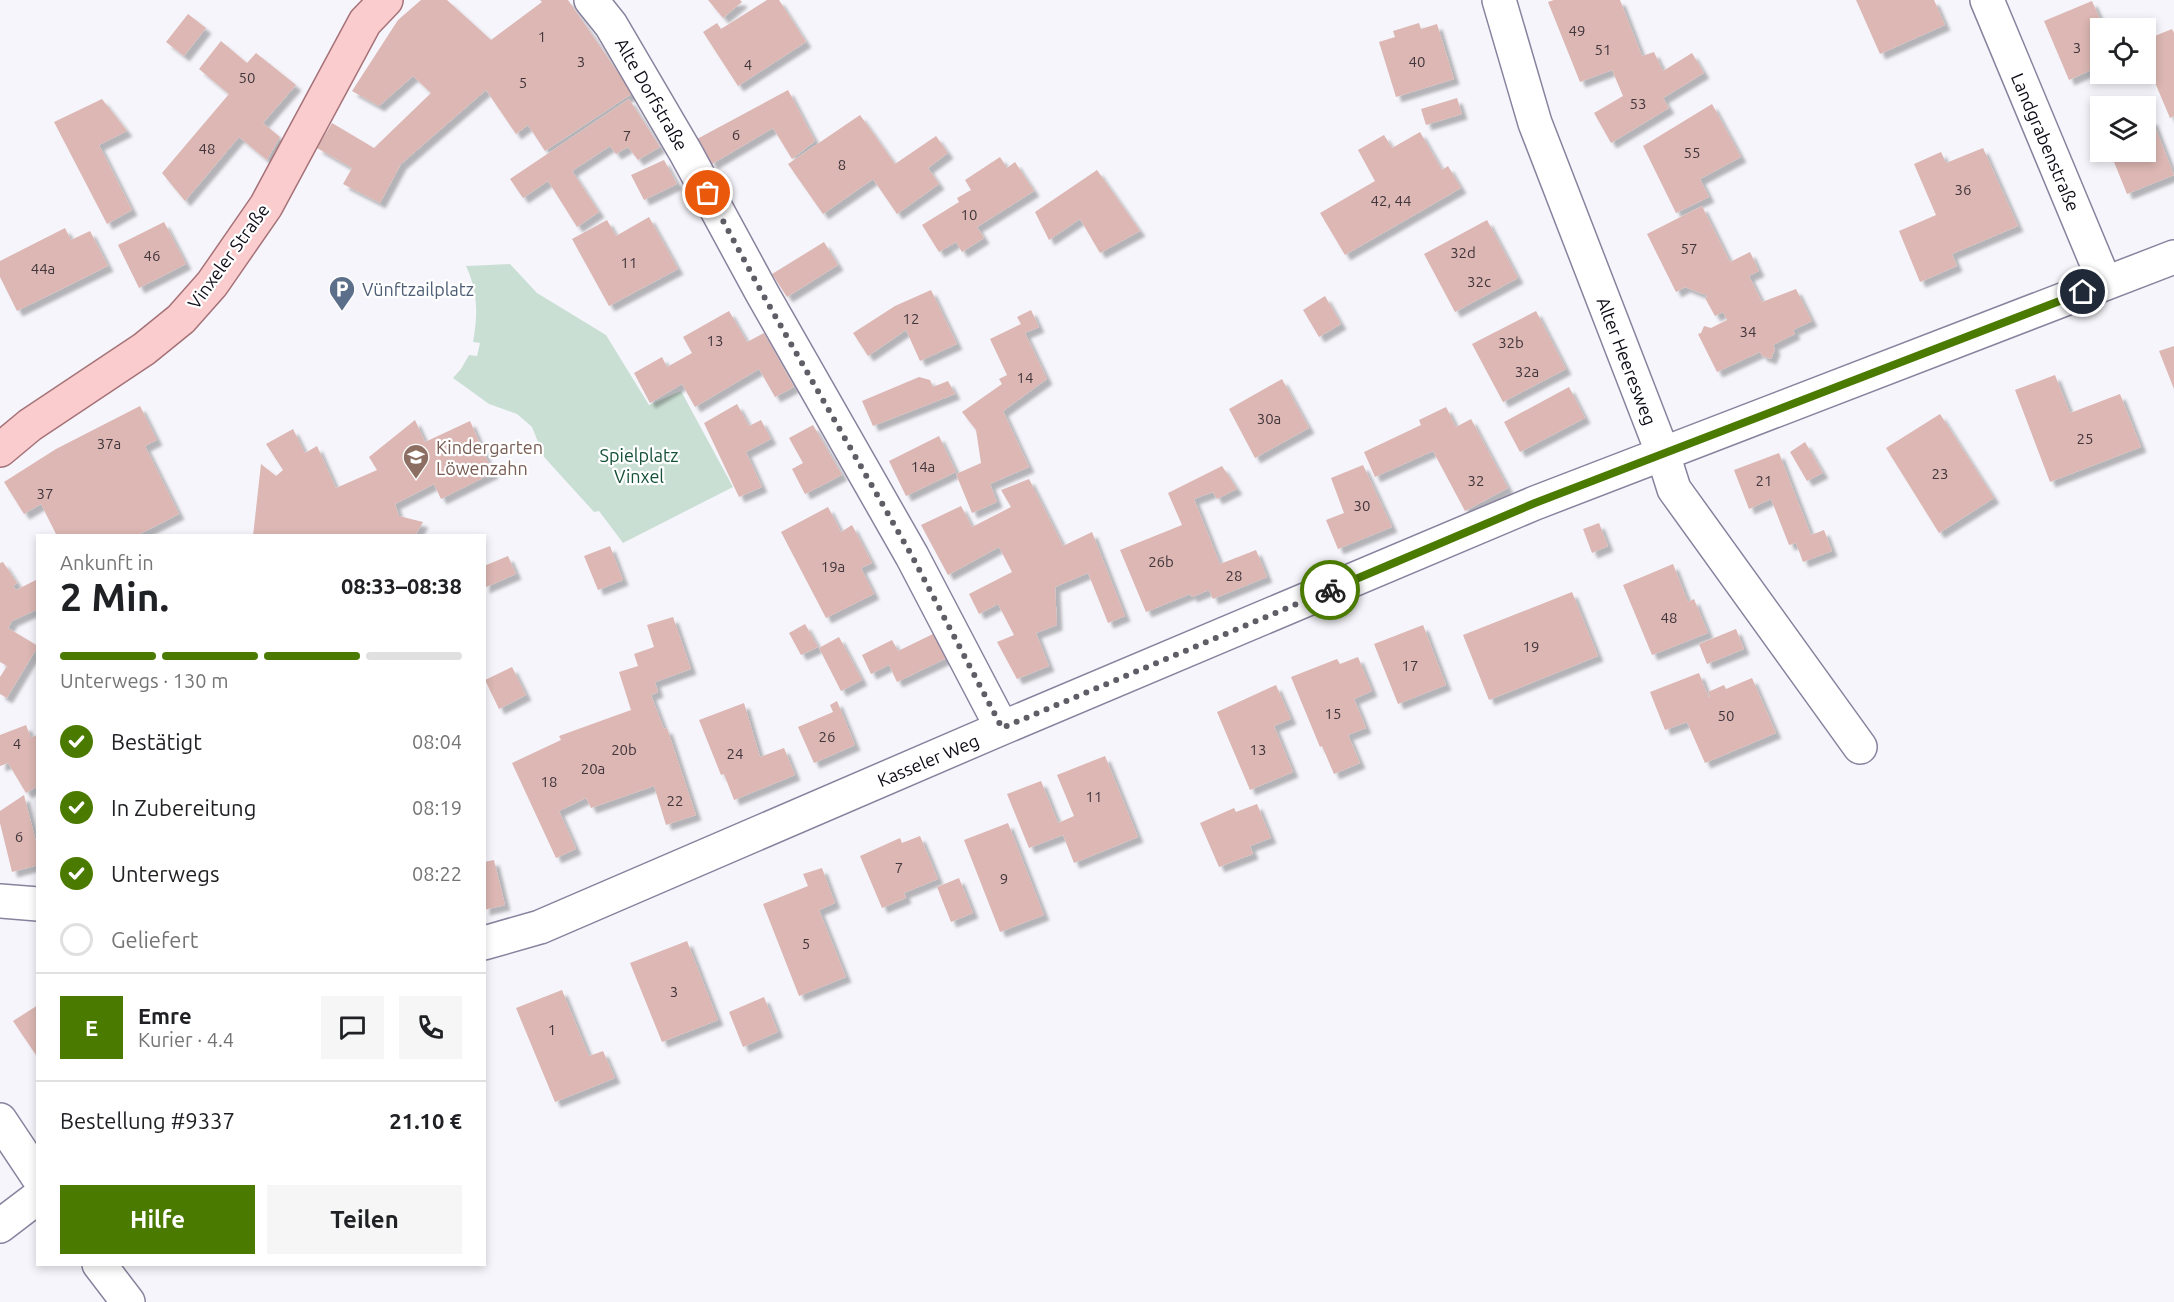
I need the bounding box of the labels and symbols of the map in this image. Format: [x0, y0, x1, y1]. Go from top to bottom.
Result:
house number: 49 [1569, 22, 1585, 39]
house number: 1 [538, 28, 546, 45]
street label: Alte Dorfstraße [612, 34, 692, 154]
house number: 3 [2073, 39, 2081, 56]
house number: 51 [1595, 41, 1611, 58]
house number: 3 [577, 53, 585, 70]
house number: 40 [1409, 53, 1425, 70]
house number: 4 [744, 56, 752, 73]
house number: 50 [239, 69, 255, 86]
street label: Landgrabenstraße [2008, 70, 2084, 214]
house number: 5 [519, 74, 527, 91]
house number: 53 [1630, 95, 1646, 112]
house number: 6 [732, 126, 740, 143]
house number: 7 [623, 127, 631, 144]
house number: 48 [199, 140, 215, 157]
house number: 55 [1684, 144, 1700, 161]
house number: 8 [838, 156, 846, 173]
pin [682, 167, 733, 218]
house number: 36 [1955, 181, 1971, 198]
house number: 42, 44 [1371, 192, 1411, 209]
street label: Vinxeler Straße [183, 200, 273, 312]
house number: 10 [961, 206, 977, 223]
house number: 57 [1681, 240, 1697, 257]
house number: 32d [1450, 244, 1476, 261]
house number: 46 [144, 247, 160, 264]
house number: 11 [621, 254, 637, 271]
house number: 44a [31, 260, 55, 277]
pin [2057, 266, 2108, 317]
house number: 32c [1467, 273, 1491, 290]
parking icon: Vünftzailplatz [327, 274, 357, 312]
place label: Vünftzailplatz [362, 279, 474, 299]
street label: Alter Heeresweg [1593, 294, 1661, 428]
house number: 12 [903, 310, 919, 327]
house number: 34 [1740, 323, 1756, 340]
house number: 13 [707, 332, 723, 349]
house number: 32b [1498, 334, 1524, 351]
house number: 32a [1515, 363, 1539, 380]
house number: 14 [1017, 369, 1033, 386]
house number: 30a [1257, 410, 1281, 427]
house number: 25 [2077, 430, 2093, 447]
house number: 37a [97, 435, 121, 452]
place label: Kindergarten Löwenzahn [436, 437, 543, 478]
school or university icon: Kindergarten Löwenzahn [401, 442, 431, 480]
park label: Spielplatz Vinxel [600, 445, 678, 486]
house number: 14a [911, 458, 935, 475]
house number: 23 [1932, 465, 1948, 482]
house number: 32 [1468, 472, 1484, 489]
house number: 21 [1756, 472, 1772, 489]
house number: 37 [37, 485, 53, 502]
house number: 30 [1354, 497, 1370, 514]
house number: 26b [1148, 553, 1174, 570]
house number: 19a [821, 558, 845, 575]
courier [1300, 560, 1360, 620]
house number: 28 [1226, 567, 1242, 584]
house number: 48 [1661, 609, 1677, 626]
house number: 19 [1523, 638, 1539, 655]
house number: 17 [1402, 657, 1418, 674]
house number: 15 [1325, 705, 1341, 722]
house number: 50 [1718, 707, 1734, 724]
house number: 26 [819, 728, 835, 745]
street label: Kasseler Weg [874, 730, 982, 790]
house number: 4 [13, 735, 21, 752]
house number: 20b [611, 741, 637, 758]
house number: 13 [1250, 741, 1266, 758]
house number: 24 [727, 745, 743, 762]
house number: 20a [581, 760, 605, 777]
house number: 18 [541, 773, 557, 790]
house number: 11 [1086, 788, 1102, 805]
house number: 22 [667, 792, 683, 809]
house number: 6 [15, 828, 23, 845]
house number: 7 [895, 859, 903, 876]
house number: 9 [1000, 870, 1008, 887]
house number: 5 [802, 935, 810, 952]
house number: 3 [670, 983, 678, 1000]
house number: 1 [548, 1021, 556, 1038]

